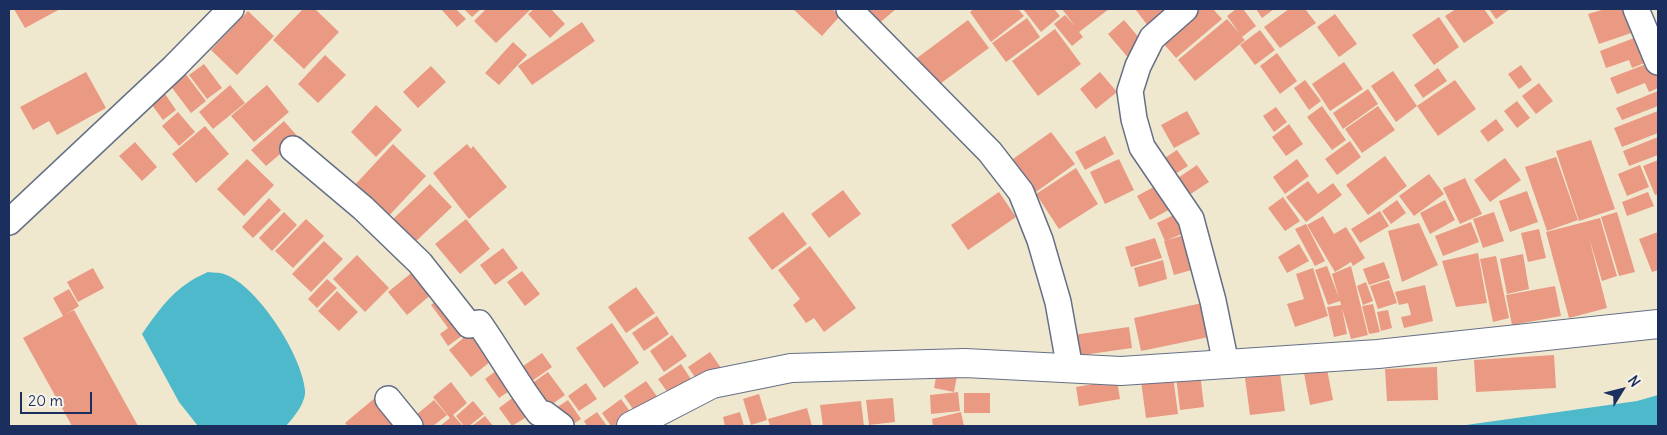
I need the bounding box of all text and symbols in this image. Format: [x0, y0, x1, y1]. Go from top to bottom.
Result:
north arrow [1597, 365, 1647, 415]
text: N [1624, 372, 1644, 390]
scale bar [22, 382, 95, 414]
text: 20 m [28, 391, 63, 410]

